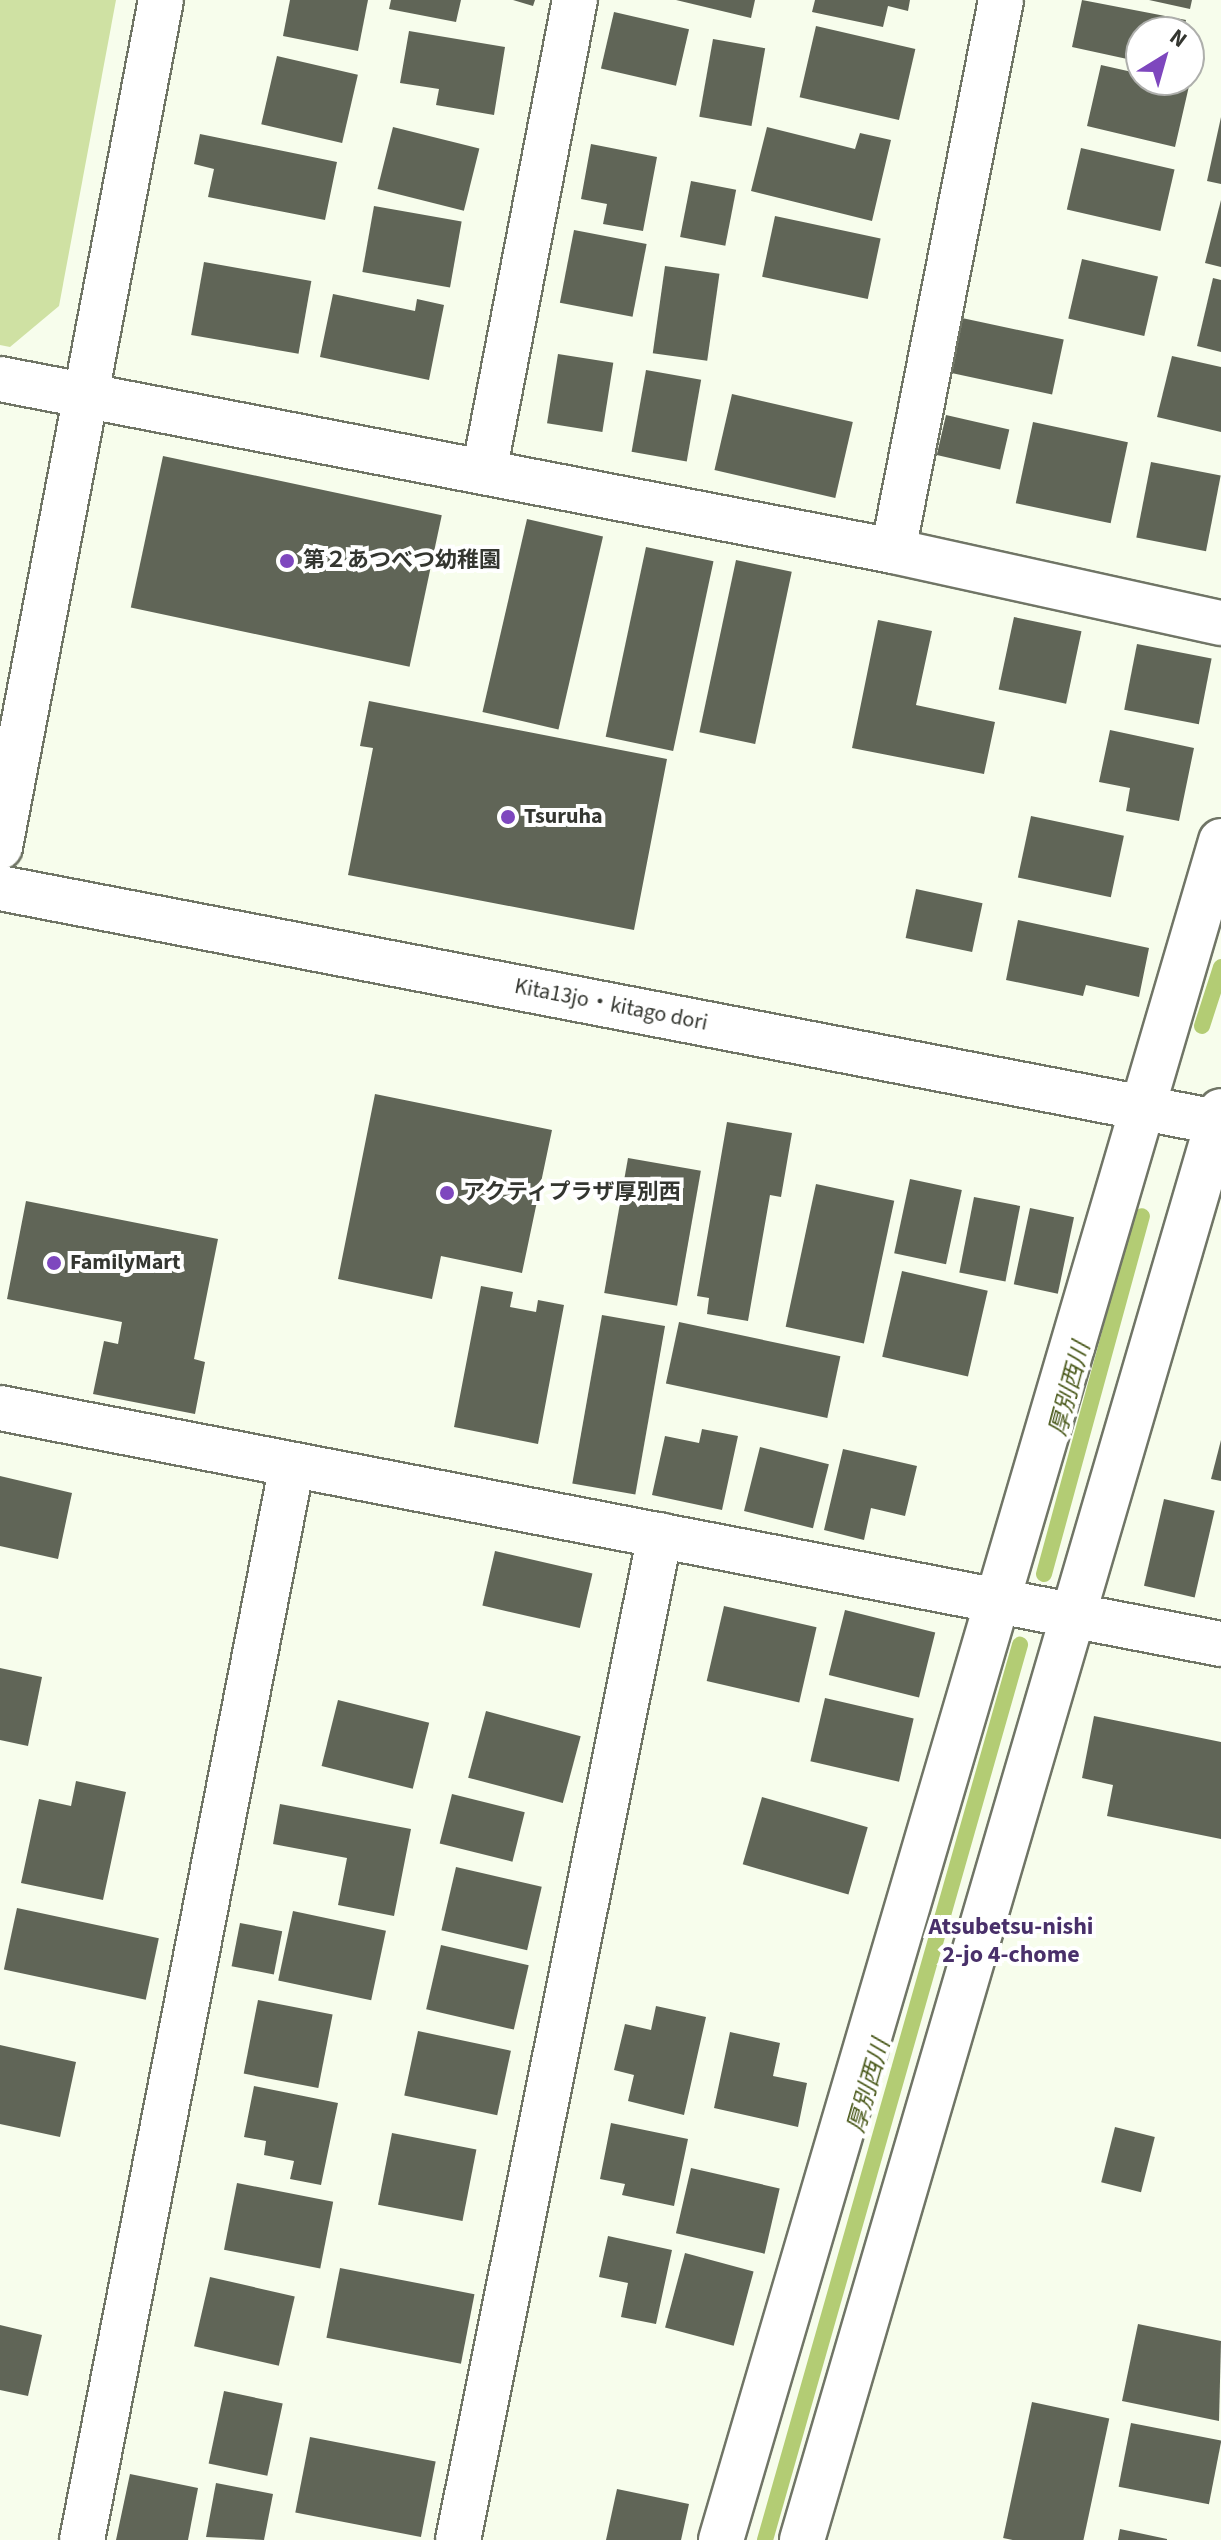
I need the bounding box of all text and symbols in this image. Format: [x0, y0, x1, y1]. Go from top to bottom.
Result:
north arrow [1125, 16, 1205, 96]
text: N [1163, 21, 1194, 56]
place label: 第２あつべつ幼稚園 [303, 548, 501, 574]
marker: 第２あつべつ幼稚園 [278, 552, 296, 570]
place label: Tsuruha [524, 804, 603, 830]
marker: Tsuruha [499, 808, 517, 826]
street label: Kita13jo・kitago dori [512, 973, 710, 1037]
place label: アクティプラザ厚別西 [463, 1180, 683, 1206]
marker: アクティプラザ厚別西 [438, 1184, 456, 1202]
place label: FamilyMart [70, 1250, 181, 1276]
marker: FamilyMart [45, 1254, 63, 1272]
water label: 厚別西川 [1044, 1339, 1096, 1439]
district label: Atsubetsu-nishi 2-jo 4-chome [929, 1913, 1093, 1969]
water label: 厚別西川 [842, 2036, 896, 2136]

